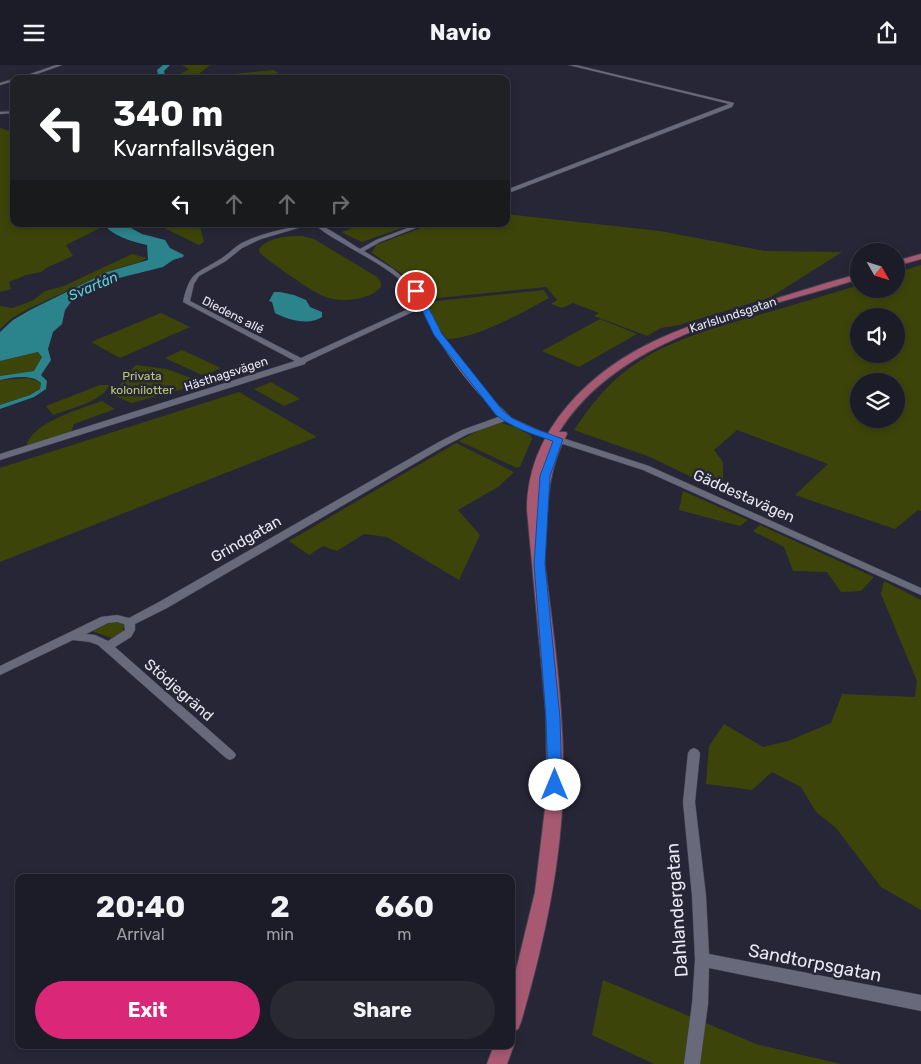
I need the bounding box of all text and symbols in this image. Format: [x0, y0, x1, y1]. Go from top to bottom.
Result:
icon: menu [20, 19, 48, 47]
text: Navio [430, 19, 491, 46]
icon: share [873, 19, 901, 47]
text: 340 m [113, 93, 223, 135]
icon: left [30, 95, 95, 160]
text: Kvarnfallsvägen [113, 135, 275, 162]
icon: left [167, 190, 195, 218]
icon: ahead [220, 190, 248, 218]
icon: ahead [273, 190, 301, 218]
icon: right [326, 190, 354, 218]
north arrow [850, 243, 905, 297]
map controls [850, 243, 905, 428]
water label: Svartån [66, 268, 120, 304]
pin [395, 270, 437, 312]
icon: arrive [402, 277, 430, 305]
street label: Diedens allé [200, 293, 266, 337]
street label: Karlslundsgatan [688, 294, 778, 336]
button: sound [850, 308, 905, 363]
street label: Hästhagsvägen [182, 354, 270, 394]
park label: Privata kolonilotter [110, 369, 174, 397]
button: layers [850, 373, 905, 428]
street label: Gäddestavägen [690, 466, 798, 526]
street label: Grindgatan [208, 512, 284, 566]
street label: Stödjegränd [141, 655, 217, 725]
position arrow [528, 758, 580, 810]
street label: Dahlandergatan [661, 842, 693, 978]
text: 20:40 [96, 889, 185, 925]
text: 2 [270, 889, 290, 925]
text: 660 [375, 889, 434, 925]
text: Arrival [117, 925, 165, 944]
text: min [266, 925, 294, 944]
text: m [397, 925, 412, 944]
street label: Sandtorpsgatan [746, 939, 884, 987]
button: Exit [35, 981, 260, 1039]
button: Share [270, 981, 495, 1039]

